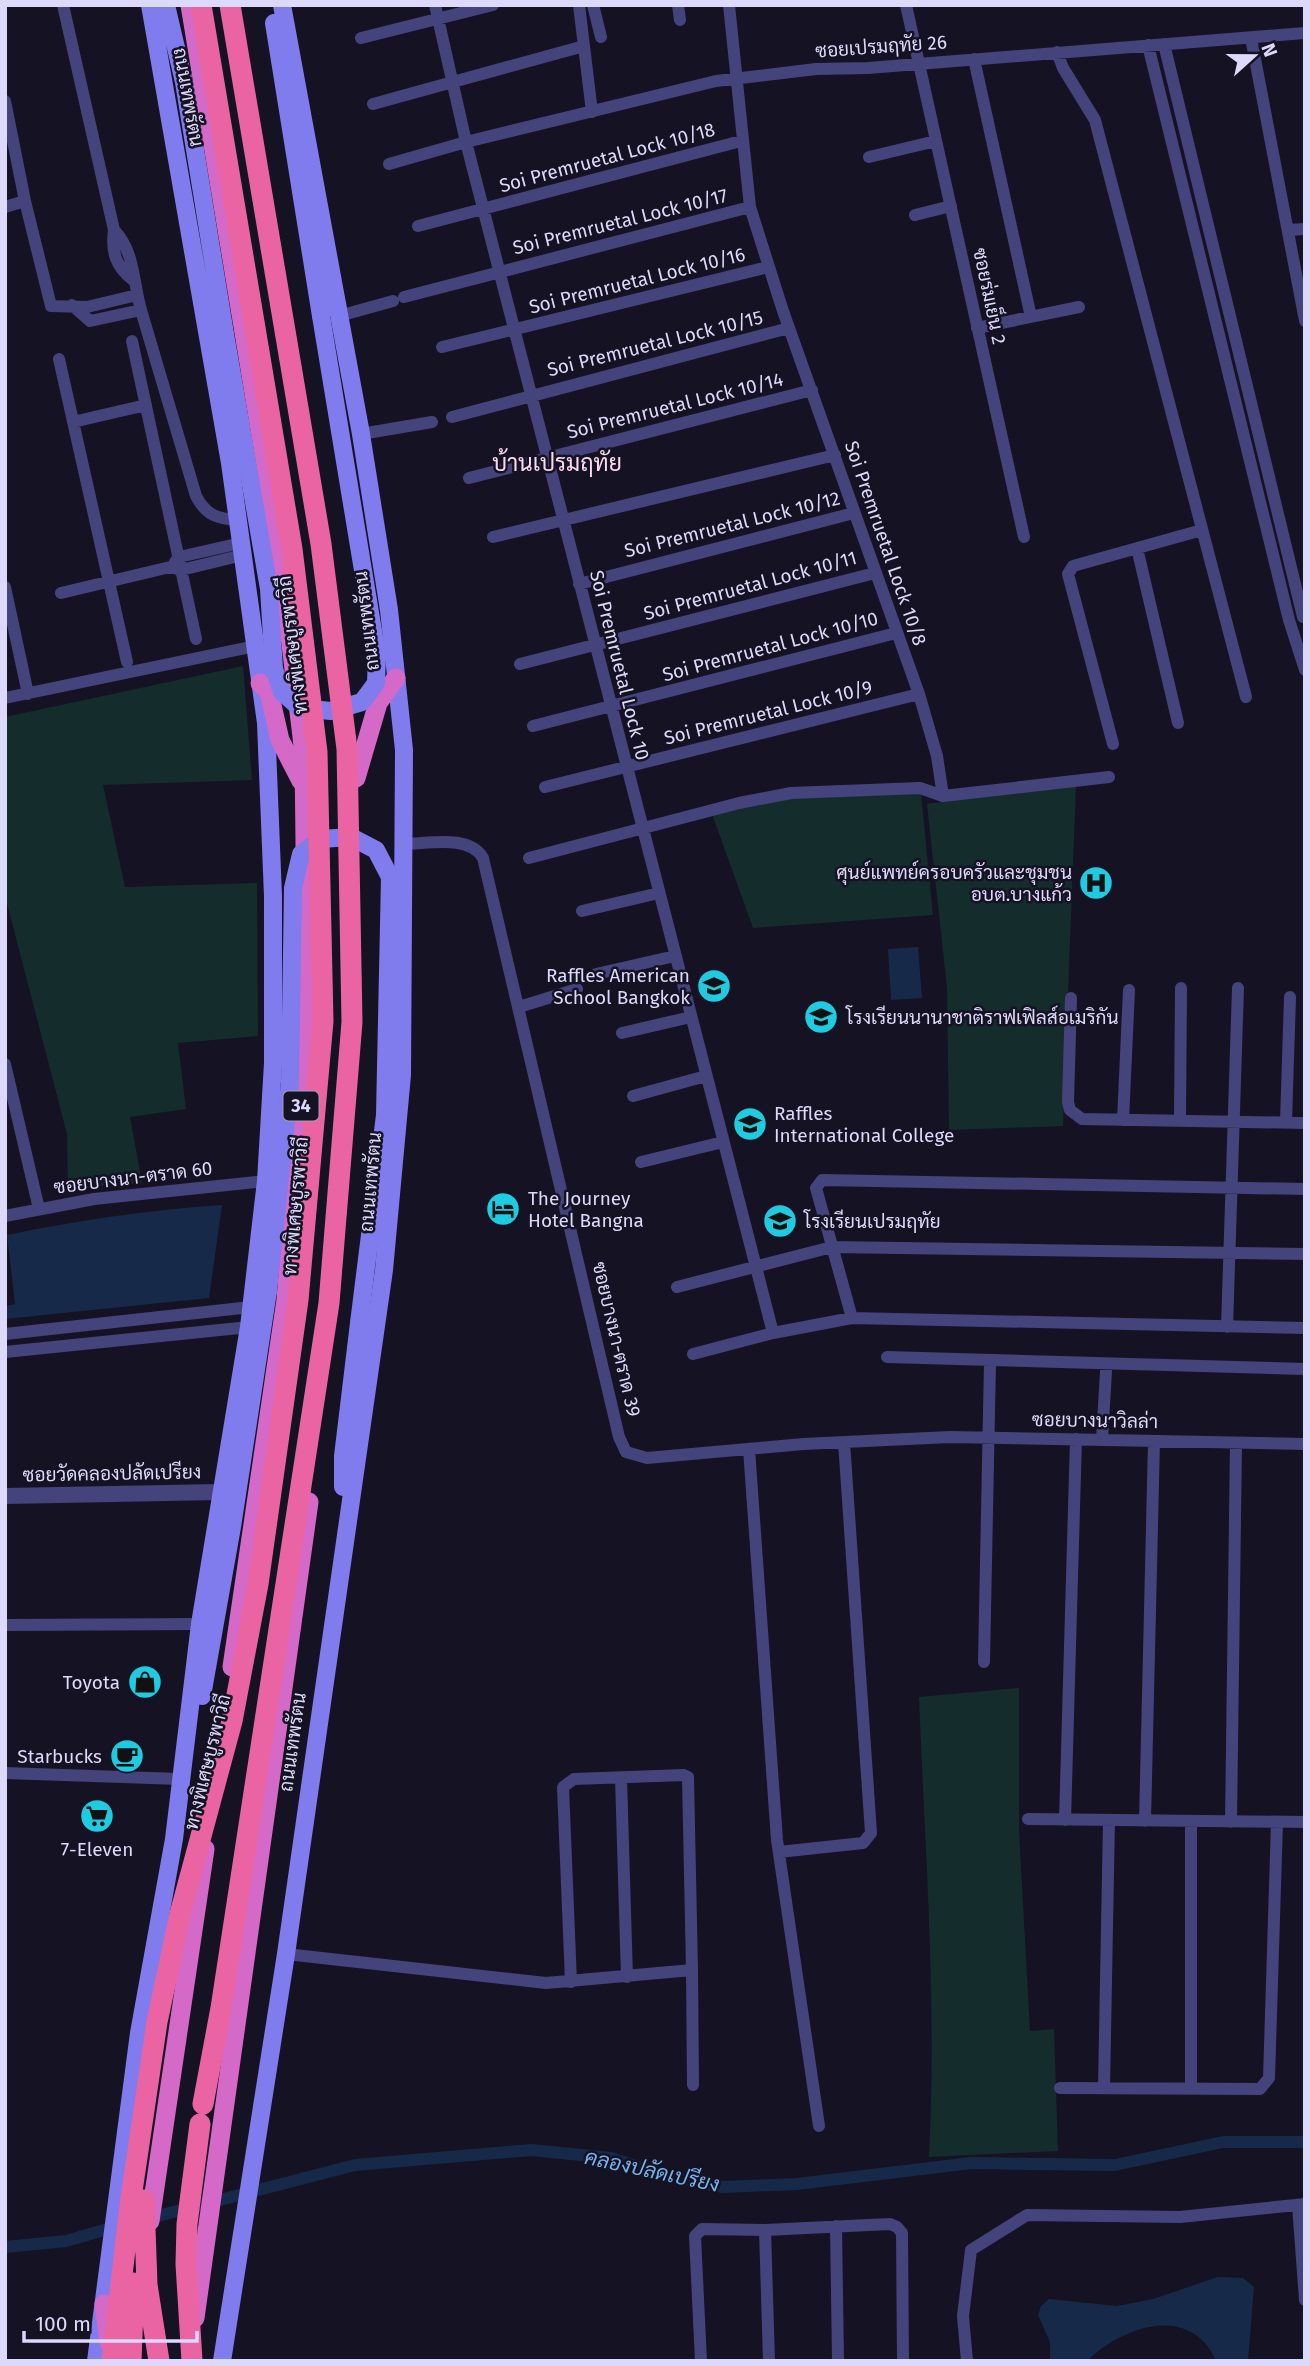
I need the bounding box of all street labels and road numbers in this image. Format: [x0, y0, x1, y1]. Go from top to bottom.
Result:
street label: ซอยเปรมฤทัย 26 [814, 30, 948, 63]
street label: ถนนเทพรัตน [168, 46, 209, 148]
street label: Soi Premruetal Lock 10/18 [497, 118, 717, 197]
street label: Soi Premruetal Lock 10/17 [510, 184, 730, 259]
street label: Soi Premruetal Lock 10/16 [527, 242, 748, 318]
street label: ซอยร่มเย็น 2 [968, 245, 1013, 346]
street label: Soi Premruetal Lock 10/15 [545, 306, 765, 381]
street label: Soi Premruetal Lock 10/14 [565, 367, 786, 443]
street label: Soi Premruetal Lock 10/8 [840, 438, 931, 648]
street label: Soi Premruetal Lock 10/12 [622, 487, 842, 562]
street label: Soi Premruetal Lock 10/11 [641, 546, 859, 625]
street label: Soi Premruetal Lock 10 [585, 568, 654, 762]
street label: ถนนเทพรัตน [349, 570, 384, 672]
street label: ทางพิเศษบูรพาวิถี [272, 574, 314, 716]
street label: Soi Premruetal Lock 10/10 [660, 607, 881, 686]
street label: Soi Premruetal Lock 10/9 [662, 675, 875, 750]
road number: 34 [284, 1092, 318, 1120]
street label: ถนนเทพรัตน [355, 1131, 386, 1233]
street label: ทางพิเศษบูรพาวิถี [277, 1136, 315, 1277]
street label: ซอยบางนา-ตราด 60 [52, 1156, 214, 1199]
street label: ซอยบางนา-ตราด 39 [588, 1259, 646, 1419]
street label: ซอยบางนาวิลล่า [1032, 1408, 1158, 1433]
street label: ซอยวัดคลองปลัดเปรียง [22, 1459, 202, 1487]
street label: ถนนเทพรัตน [274, 1691, 311, 1793]
street label: ทางพิเศษบูรพาวิถี [179, 1692, 237, 1833]

